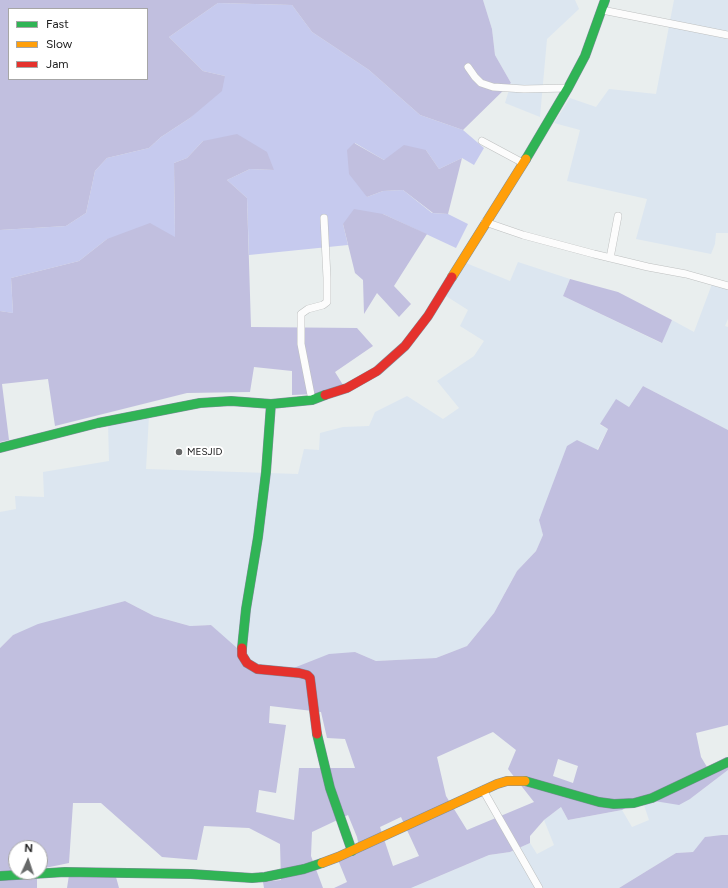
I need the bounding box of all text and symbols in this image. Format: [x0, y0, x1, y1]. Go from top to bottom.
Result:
legend [8, 8, 148, 80]
text: Fast [46, 17, 69, 31]
text: Slow [46, 37, 72, 51]
text: Jam [46, 57, 69, 71]
place label: MESJID [187, 446, 222, 458]
marker: MESJID [174, 447, 184, 457]
north arrow [8, 840, 48, 880]
text: N [24, 842, 33, 855]

